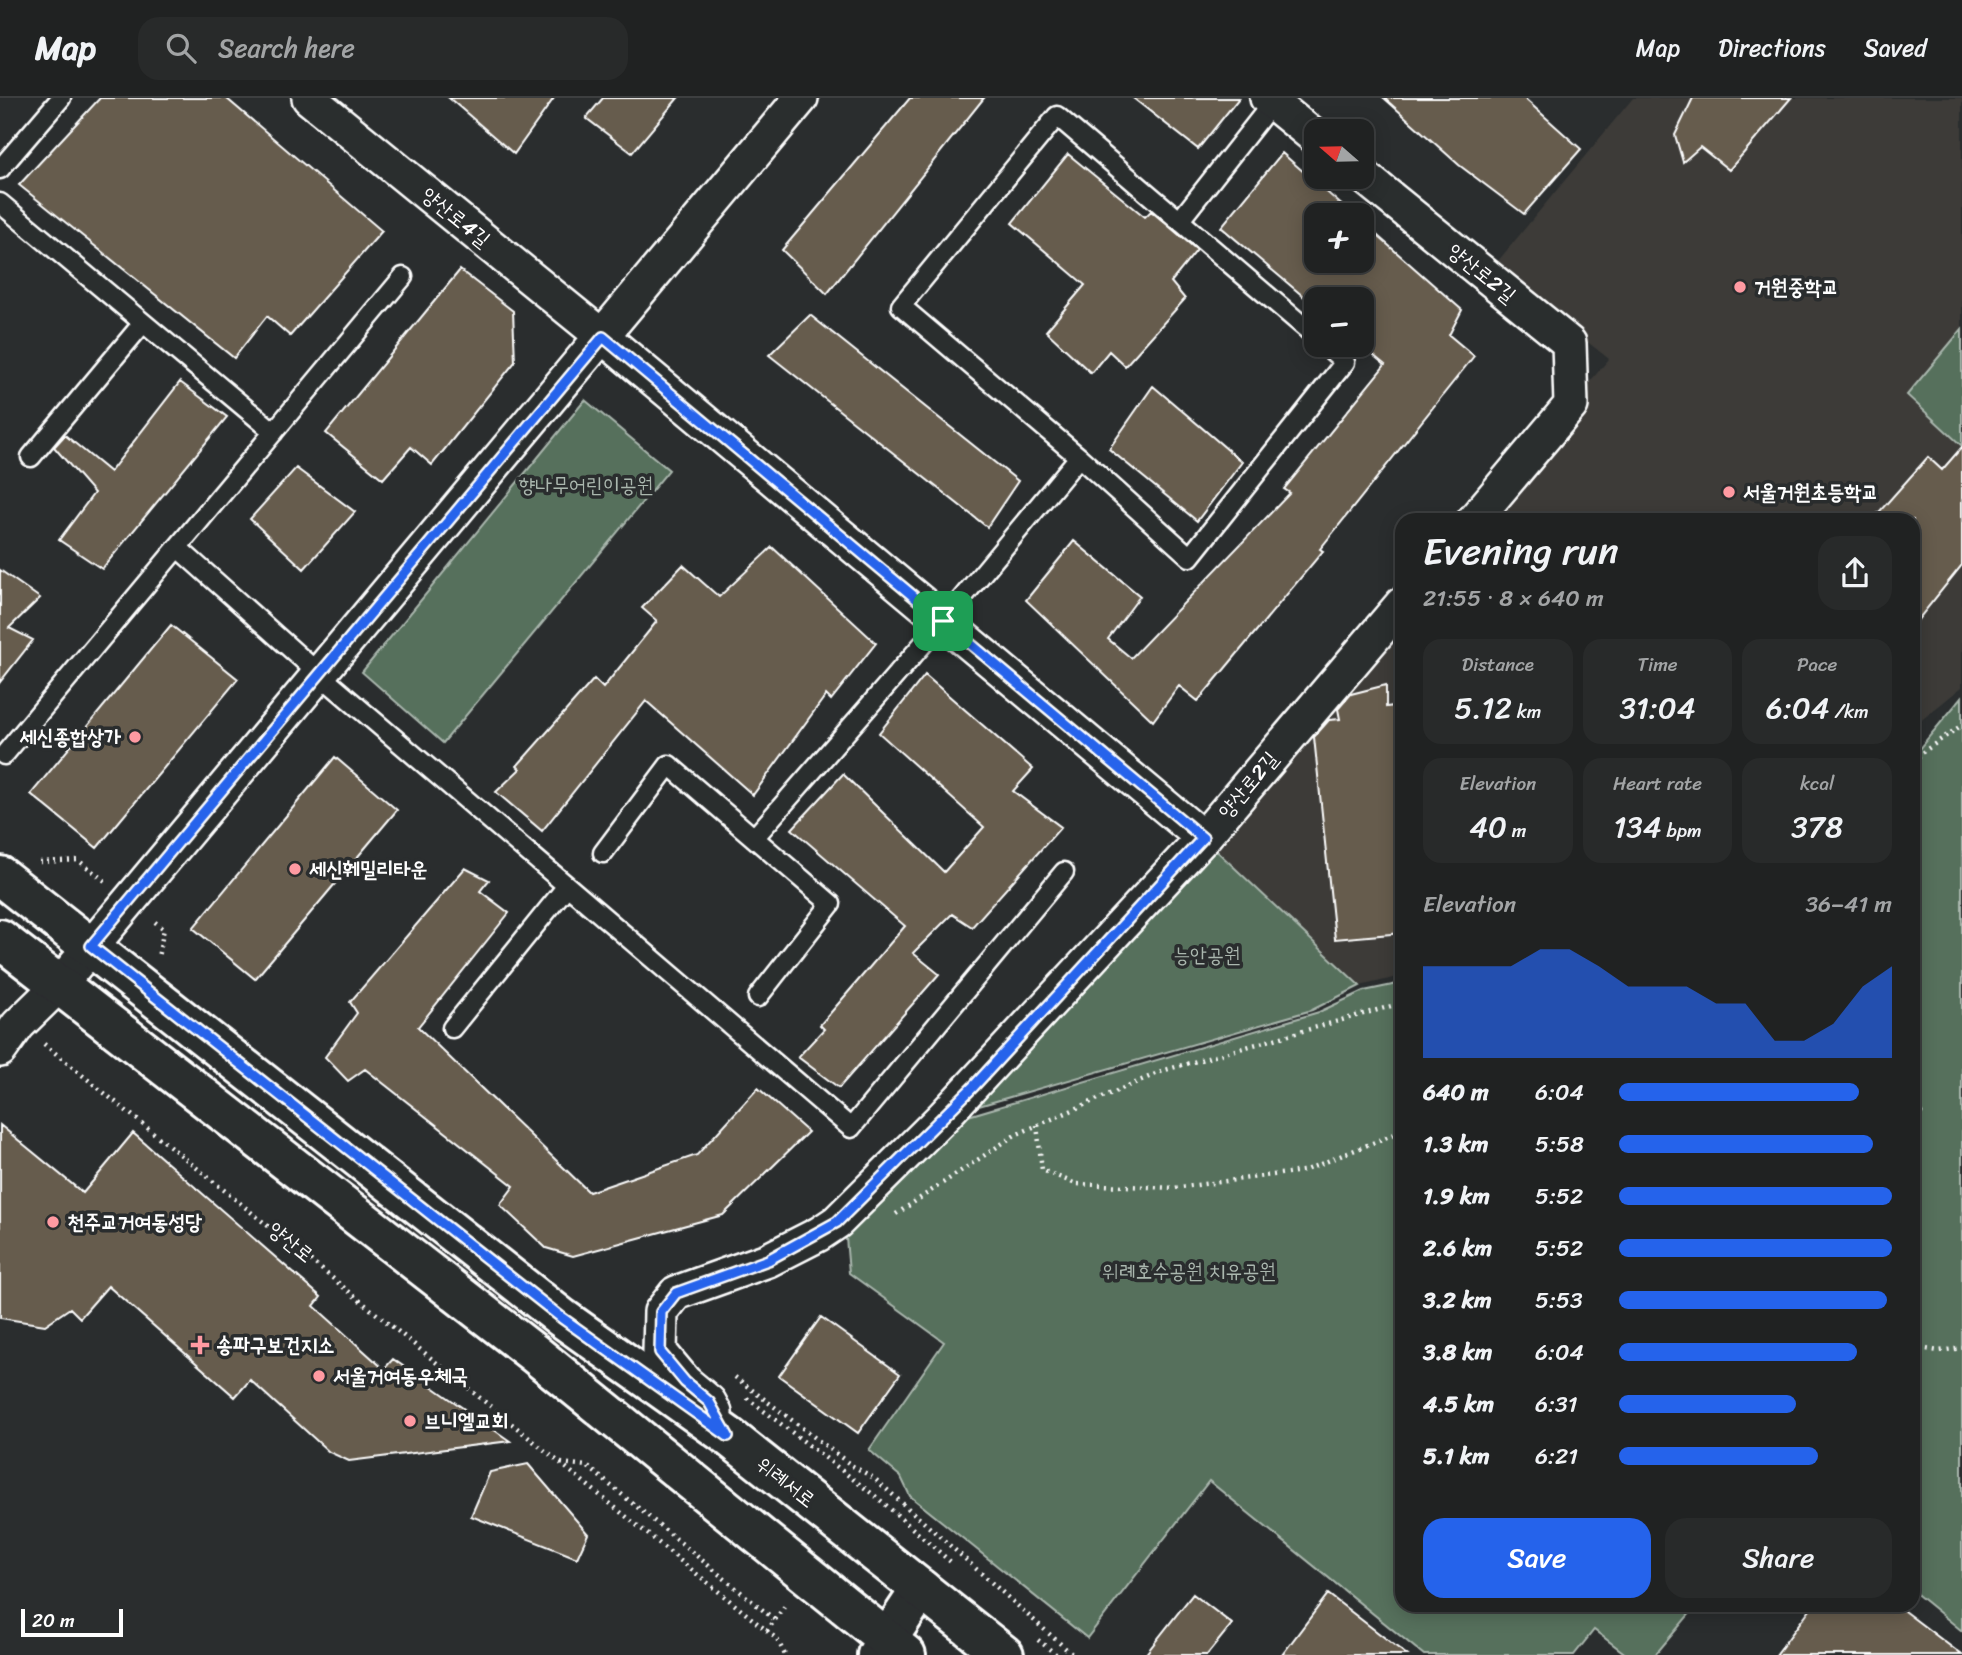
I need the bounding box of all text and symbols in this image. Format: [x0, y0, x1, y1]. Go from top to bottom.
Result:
search box [138, 17, 628, 80]
text: Map [35, 19, 96, 77]
text: Search here [218, 25, 355, 71]
text: Map [1636, 27, 1680, 69]
text: Directions [1718, 27, 1826, 69]
text: Saved [1864, 27, 1927, 69]
icon: search [162, 29, 200, 67]
north arrow [1304, 119, 1374, 189]
map controls [1304, 119, 1374, 357]
street label: 양산로4길 [413, 177, 499, 257]
button: + [1304, 203, 1374, 273]
street label: 양산로2길 [1439, 233, 1525, 313]
place label: 거원중학교 [1754, 268, 1839, 306]
marker: 거원중학교 [1732, 279, 1748, 295]
button: − [1304, 287, 1374, 357]
park label: 향나무어린이공원 [518, 466, 654, 504]
place label: 서울거원초등학교 [1743, 473, 1878, 511]
marker: 서울거원초등학교 [1721, 484, 1737, 500]
text: Evening run [1423, 518, 1619, 585]
button: share [1818, 536, 1892, 610]
text: 21:55 · 8 × 640 m [1423, 578, 1604, 619]
pin [913, 591, 973, 651]
icon: arrive [924, 602, 962, 640]
text: Distance [1462, 648, 1534, 681]
text: Time [1637, 648, 1678, 681]
text: Pace [1797, 648, 1837, 681]
text: 5.12 [1454, 681, 1512, 735]
text: 31:04 [1619, 681, 1696, 735]
text: 6:04 [1766, 681, 1830, 735]
text: km [1512, 695, 1541, 728]
text: /km [1830, 695, 1869, 728]
place label: 세신종합상가 [20, 718, 121, 756]
marker: 세신종합상가 [127, 729, 143, 745]
street label: 양산로2길 [1208, 742, 1288, 828]
text: Elevation [1459, 767, 1536, 800]
text: Heart rate [1613, 767, 1702, 800]
text: kcal [1800, 767, 1834, 800]
text: 40 [1469, 800, 1507, 854]
text: 134 [1613, 800, 1662, 854]
text: 378 [1791, 800, 1843, 854]
text: m [1507, 814, 1526, 847]
text: bpm [1662, 814, 1702, 847]
place label: 세신훼밀리타운 [309, 850, 427, 888]
marker: 세신훼밀리타운 [287, 861, 303, 877]
text: Elevation [1423, 884, 1516, 925]
text: 36–41 m [1805, 884, 1892, 925]
park label: 능안공원 [1173, 936, 1241, 974]
text: 640 m [1423, 1072, 1489, 1113]
text: 6:04 [1535, 1072, 1584, 1113]
text: 1.3 km [1423, 1124, 1488, 1165]
text: 5:58 [1535, 1124, 1584, 1165]
text: 1.9 km [1423, 1176, 1490, 1217]
text: 5:52 [1535, 1176, 1583, 1217]
place label: 천주교거여동성당 [67, 1203, 202, 1241]
street label: 양산로 [259, 1211, 323, 1273]
marker: 천주교거여동성당 [45, 1214, 61, 1230]
text: 2.6 km [1423, 1228, 1492, 1269]
text: 5:52 [1535, 1228, 1583, 1269]
park label: 위례호수공원 치유공원 [1102, 1252, 1276, 1290]
text: 3.2 km [1423, 1280, 1492, 1321]
text: 5:53 [1535, 1280, 1583, 1321]
place label: 송파구보건지소 [216, 1326, 334, 1364]
text: 3.8 km [1423, 1332, 1492, 1373]
text: 6:04 [1535, 1332, 1584, 1373]
marker: 송파구보건지소 [190, 1335, 210, 1355]
place label: 서울거여동우체국 [333, 1357, 468, 1395]
marker: 서울거여동우체국 [311, 1368, 327, 1384]
text: 4.5 km [1423, 1384, 1494, 1425]
text: 6:31 [1535, 1384, 1578, 1425]
place label: 브니엘교회 [424, 1402, 509, 1440]
marker: 브니엘교회 [402, 1413, 418, 1429]
text: 5.1 km [1423, 1436, 1490, 1477]
text: 6:21 [1535, 1436, 1578, 1477]
street label: 위례서로 [748, 1446, 824, 1518]
button: Save [1423, 1518, 1651, 1598]
button: Share [1665, 1518, 1892, 1598]
text: 20 m [32, 1604, 75, 1637]
scale bar [21, 1606, 122, 1638]

